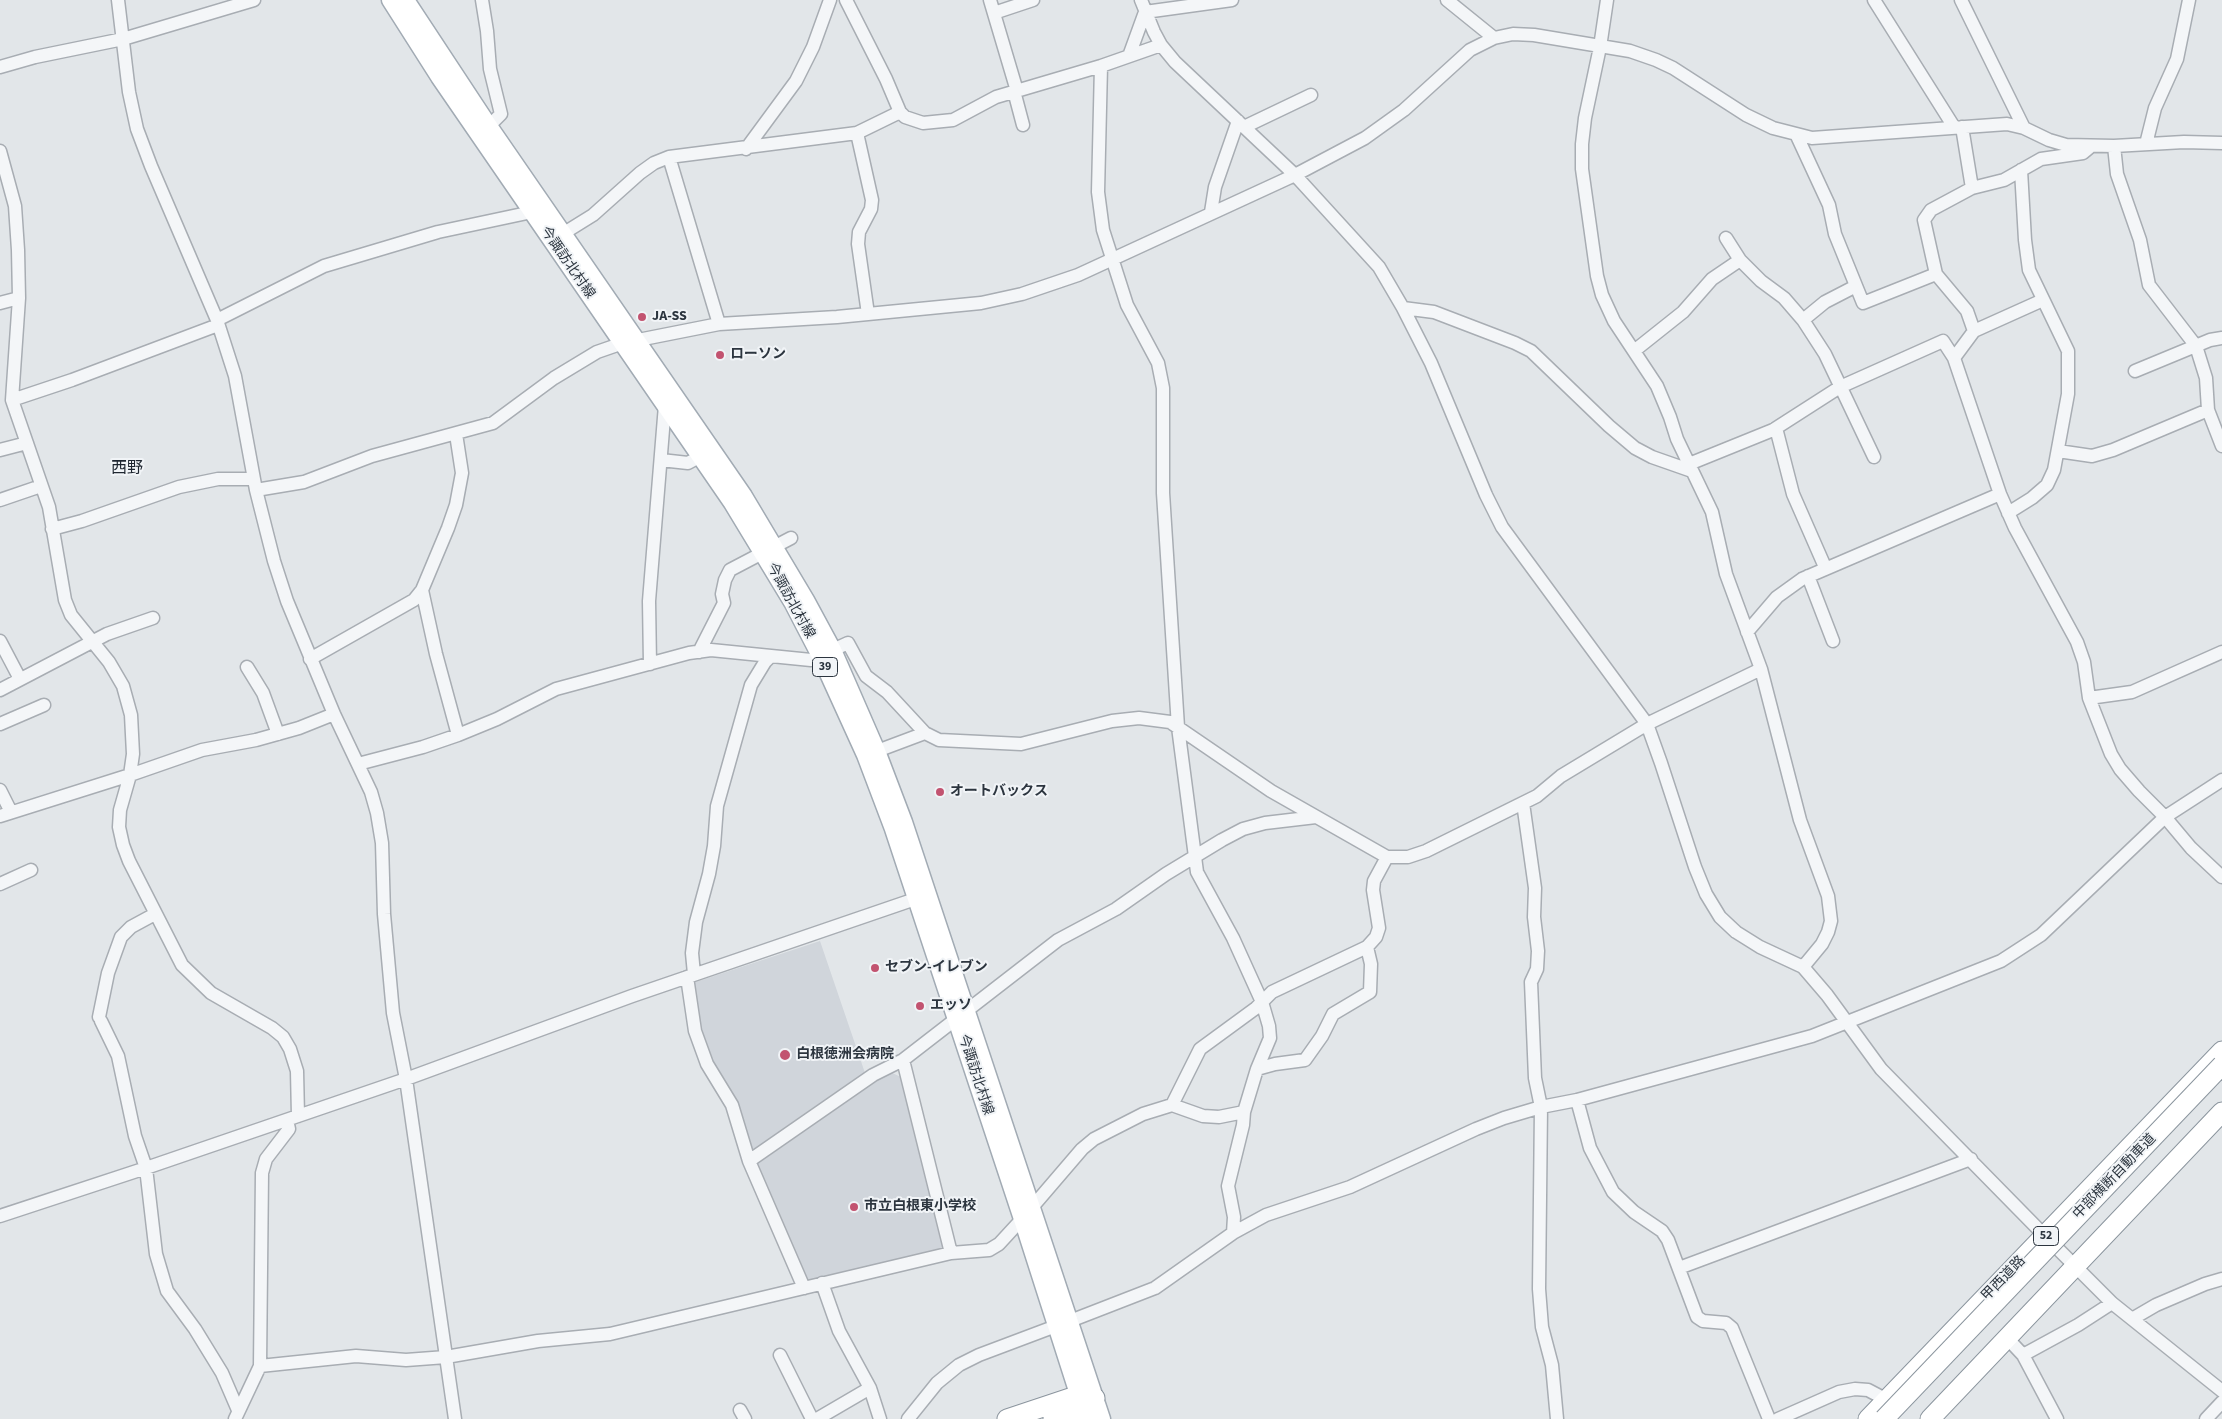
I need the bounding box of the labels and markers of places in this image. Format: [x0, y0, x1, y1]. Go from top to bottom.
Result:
place label: JA-SS [652, 309, 687, 325]
marker: JA-SS [636, 311, 648, 323]
place label: ローソン [730, 347, 786, 363]
marker: ローソン [714, 349, 726, 361]
place label: オートバックス [950, 784, 1048, 800]
marker: オートバックス [934, 786, 946, 798]
place label: セブン-イレブン [885, 960, 988, 976]
marker: セブン-イレブン [869, 962, 881, 974]
place label: エッソ [930, 998, 972, 1014]
marker: エッソ [914, 1000, 926, 1012]
place label: 白根徳洲会病院 [796, 1047, 894, 1063]
marker: 白根徳洲会病院 [778, 1048, 792, 1062]
place label: 市立白根東小学校 [864, 1199, 976, 1215]
marker: 市立白根東小学校 [848, 1201, 860, 1213]

